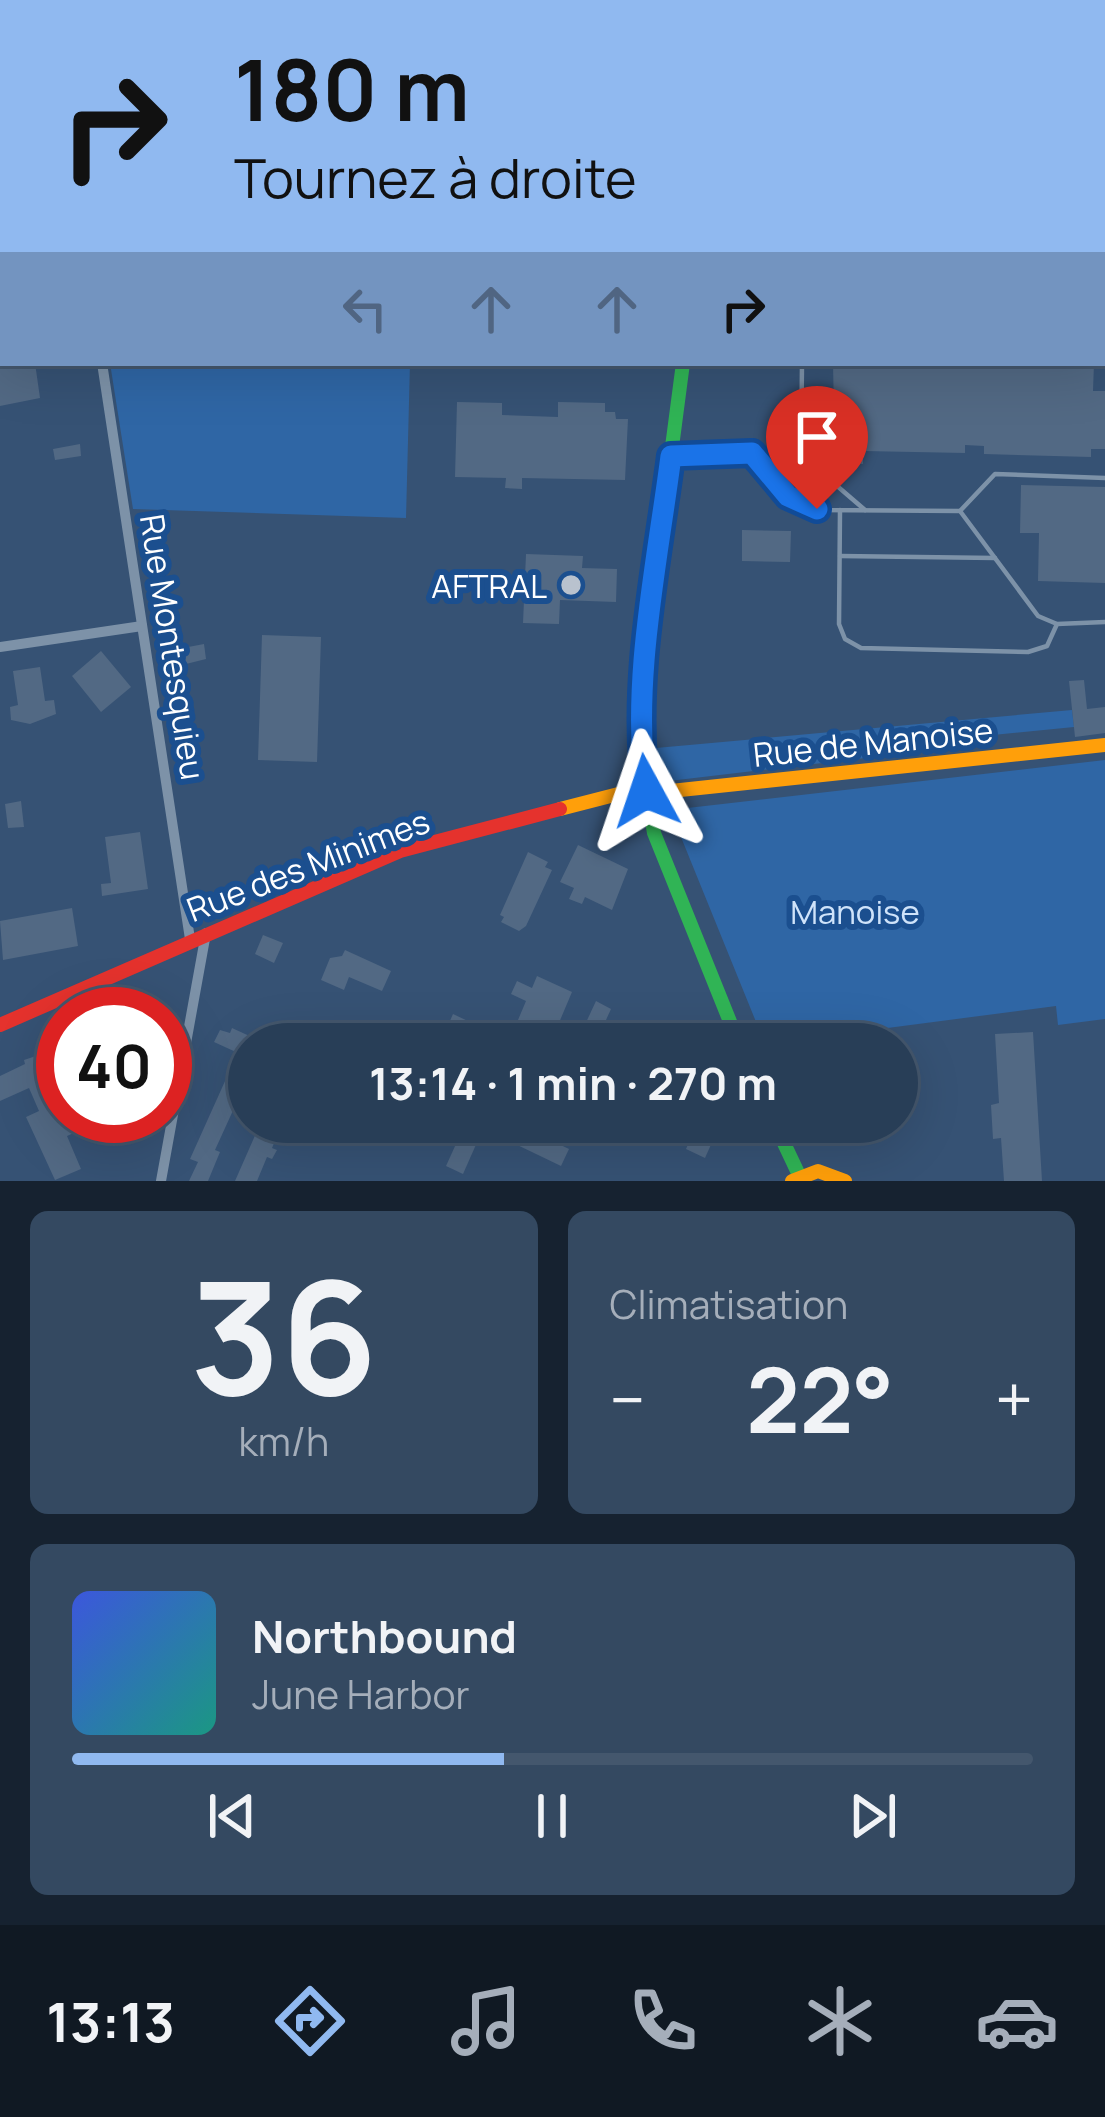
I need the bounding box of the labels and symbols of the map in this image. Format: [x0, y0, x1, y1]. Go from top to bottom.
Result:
pin [766, 386, 868, 509]
street label: Rue Montesquieu [130, 511, 216, 783]
place label: AFTRAL [431, 563, 547, 608]
marker: AFTRAL [558, 572, 584, 598]
street label: Rue de Manoise [751, 707, 995, 777]
position arrow [583, 728, 709, 854]
street label: Rue des Minimes [180, 798, 436, 932]
park label: Manoise [790, 889, 920, 934]
speed limit sign: 40 [36, 987, 192, 1143]

